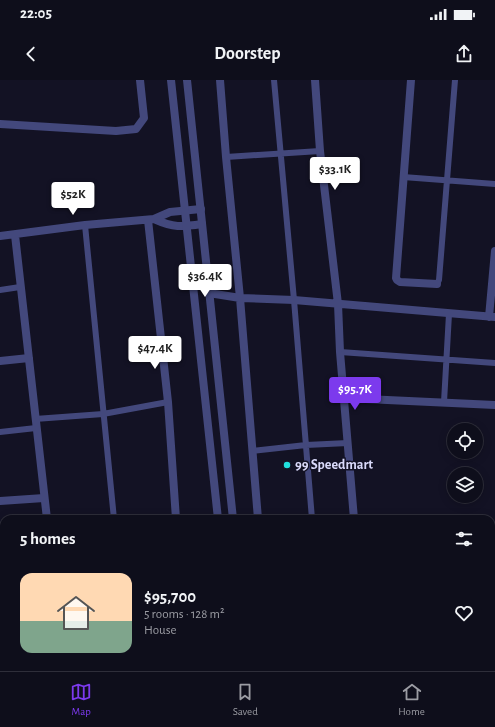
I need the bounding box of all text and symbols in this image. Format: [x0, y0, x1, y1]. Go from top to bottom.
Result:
text: 22:05 [20, 6, 52, 21]
icon: back [20, 43, 42, 65]
icon: share [453, 43, 475, 65]
text: Doorstep [214, 45, 281, 63]
pin: $33.1K [302, 157, 368, 191]
text: $33.1K [319, 163, 351, 176]
pin: $52K [49, 182, 97, 216]
text: $52K [60, 188, 86, 201]
pin: $36.4K [172, 264, 238, 298]
text: $36.4K [188, 270, 222, 283]
pin: $47.4K [122, 336, 188, 370]
text: $47.4K [137, 342, 173, 355]
pin: $95.7K [322, 377, 388, 411]
text: $95.7K [338, 383, 372, 396]
map controls [447, 423, 483, 503]
button: locate [447, 423, 483, 459]
place label: 99 Speedmart [295, 458, 373, 472]
marker: 99 Speedmart [282, 460, 292, 470]
button: layers [447, 467, 483, 503]
icon: filters [453, 528, 475, 550]
text: 5 homes [20, 530, 76, 547]
text: $95,700 [144, 588, 196, 605]
icon: home [52, 589, 100, 637]
icon: heart [453, 602, 475, 624]
text: 5 rooms · 128 m² [144, 608, 225, 621]
text: House [144, 624, 176, 637]
tab: Map [70, 681, 92, 718]
tab: Saved [233, 681, 258, 718]
tab: Home [398, 681, 425, 718]

